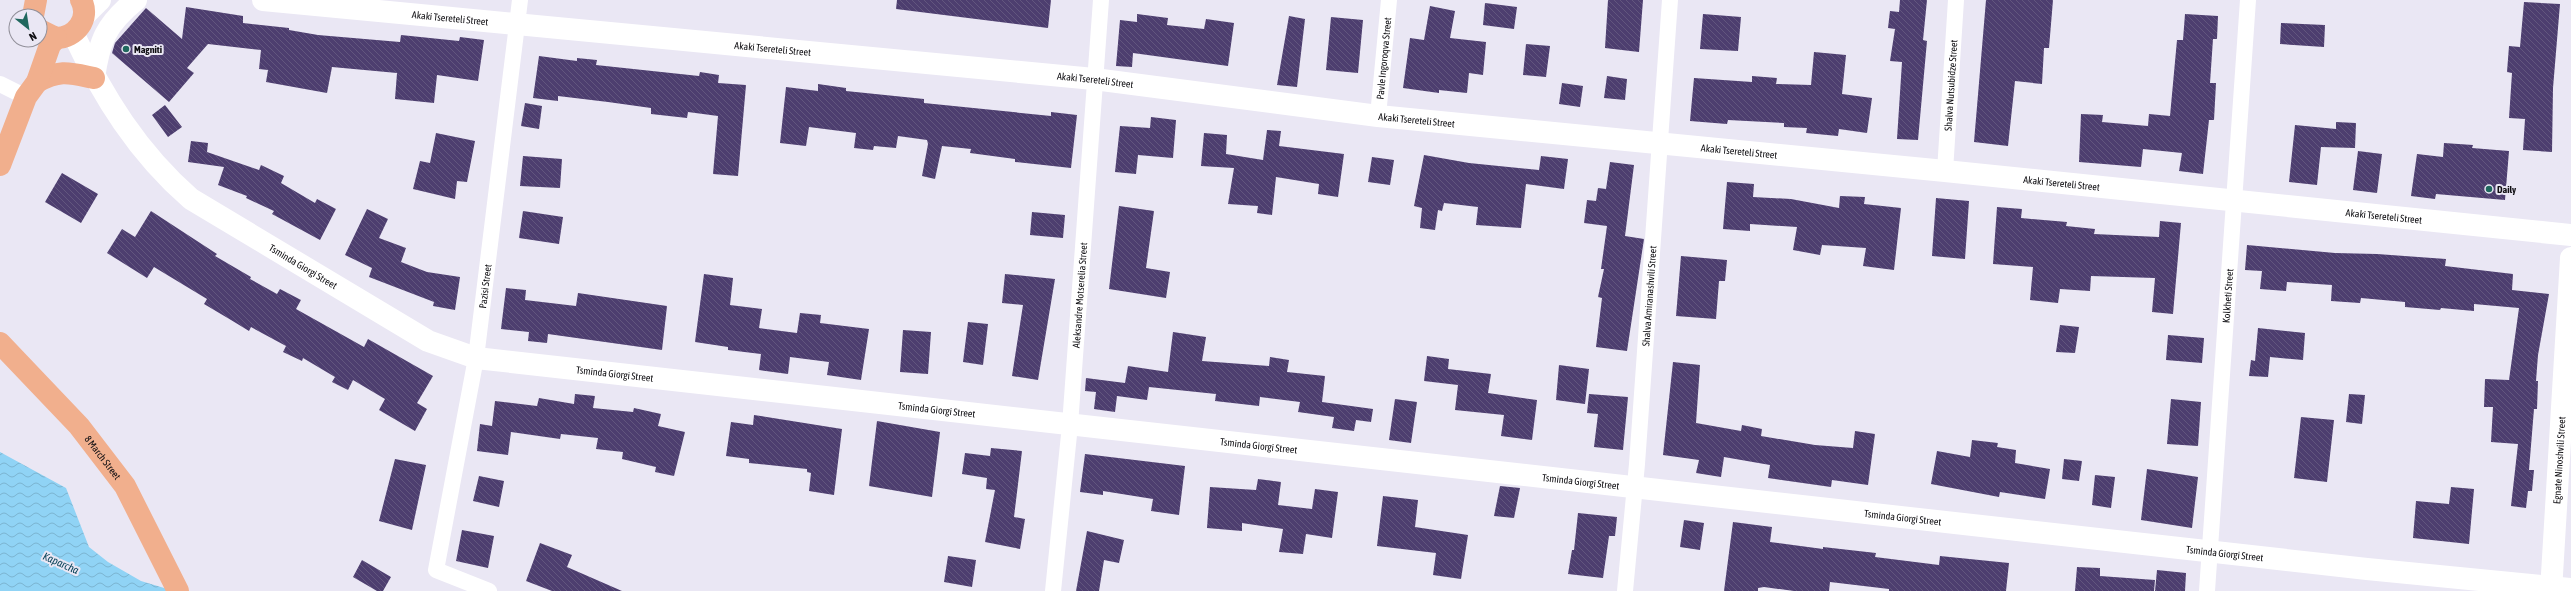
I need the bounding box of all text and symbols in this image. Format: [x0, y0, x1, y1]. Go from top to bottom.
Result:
north arrow [8, 8, 48, 48]
street label: Akaki Tsereteli Street [411, 9, 489, 27]
street label: Pavle Ingoroqva Street [1374, 16, 1393, 100]
text: N [27, 30, 39, 43]
street label: Akaki Tsereteli Street [734, 39, 812, 58]
street label: Shalva Nutsubidze Street [1942, 39, 1959, 131]
marker: Magniti [121, 44, 131, 54]
place label: Magniti [134, 44, 162, 55]
street label: Akaki Tsereteli Street [1057, 70, 1134, 90]
street label: Akaki Tsereteli Street [1378, 111, 1456, 129]
street label: Akaki Tsereteli Street [1700, 142, 1778, 160]
street label: Akaki Tsereteli Street [2023, 174, 2100, 192]
marker: Daily [2484, 184, 2494, 194]
place label: Daily [2497, 184, 2517, 195]
street label: Akaki Tsereteli Street [2345, 206, 2423, 225]
street label: Tsminda Giorgi Street [267, 242, 339, 291]
street label: Aleksandre Motserelia Street [1070, 242, 1089, 348]
street label: Shalva Amiranashvili Street [1640, 245, 1658, 347]
street label: Pazisi Street [477, 263, 493, 309]
street label: Kolkheti Street [2220, 268, 2235, 323]
street label: Tsminda Giorgi Street [576, 364, 654, 383]
street label: Tsminda Giorgi Street [898, 400, 976, 419]
street label: Egnate Ninoshvili Street [2551, 416, 2567, 504]
street label: 8 March Street [83, 433, 123, 481]
street label: Tsminda Giorgi Street [1220, 436, 1298, 455]
street label: Tsminda Giorgi Street [1542, 472, 1620, 491]
street label: Tsminda Giorgi Street [1864, 507, 1942, 527]
street label: Tsminda Giorgi Street [2186, 543, 2264, 563]
water label: Kaparcha [41, 550, 81, 576]

